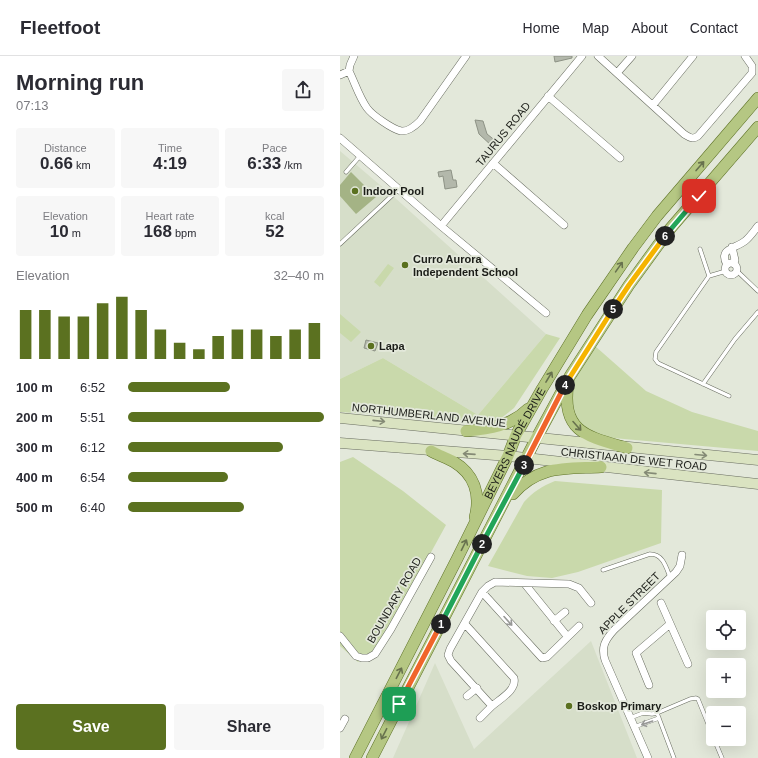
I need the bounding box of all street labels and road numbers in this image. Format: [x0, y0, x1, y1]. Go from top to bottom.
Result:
street label: TAURUS ROAD [473, 99, 533, 169]
street label: BEYERS NAUDÉ DRIVE [482, 385, 548, 501]
street label: NORTHUMBERLAND AVENUE [351, 401, 507, 429]
street label: CHRISTIAAN DE WET ROAD [560, 445, 708, 473]
street label: BOUNDARY ROAD [365, 555, 423, 645]
street label: APPLE STREET [596, 570, 662, 636]

